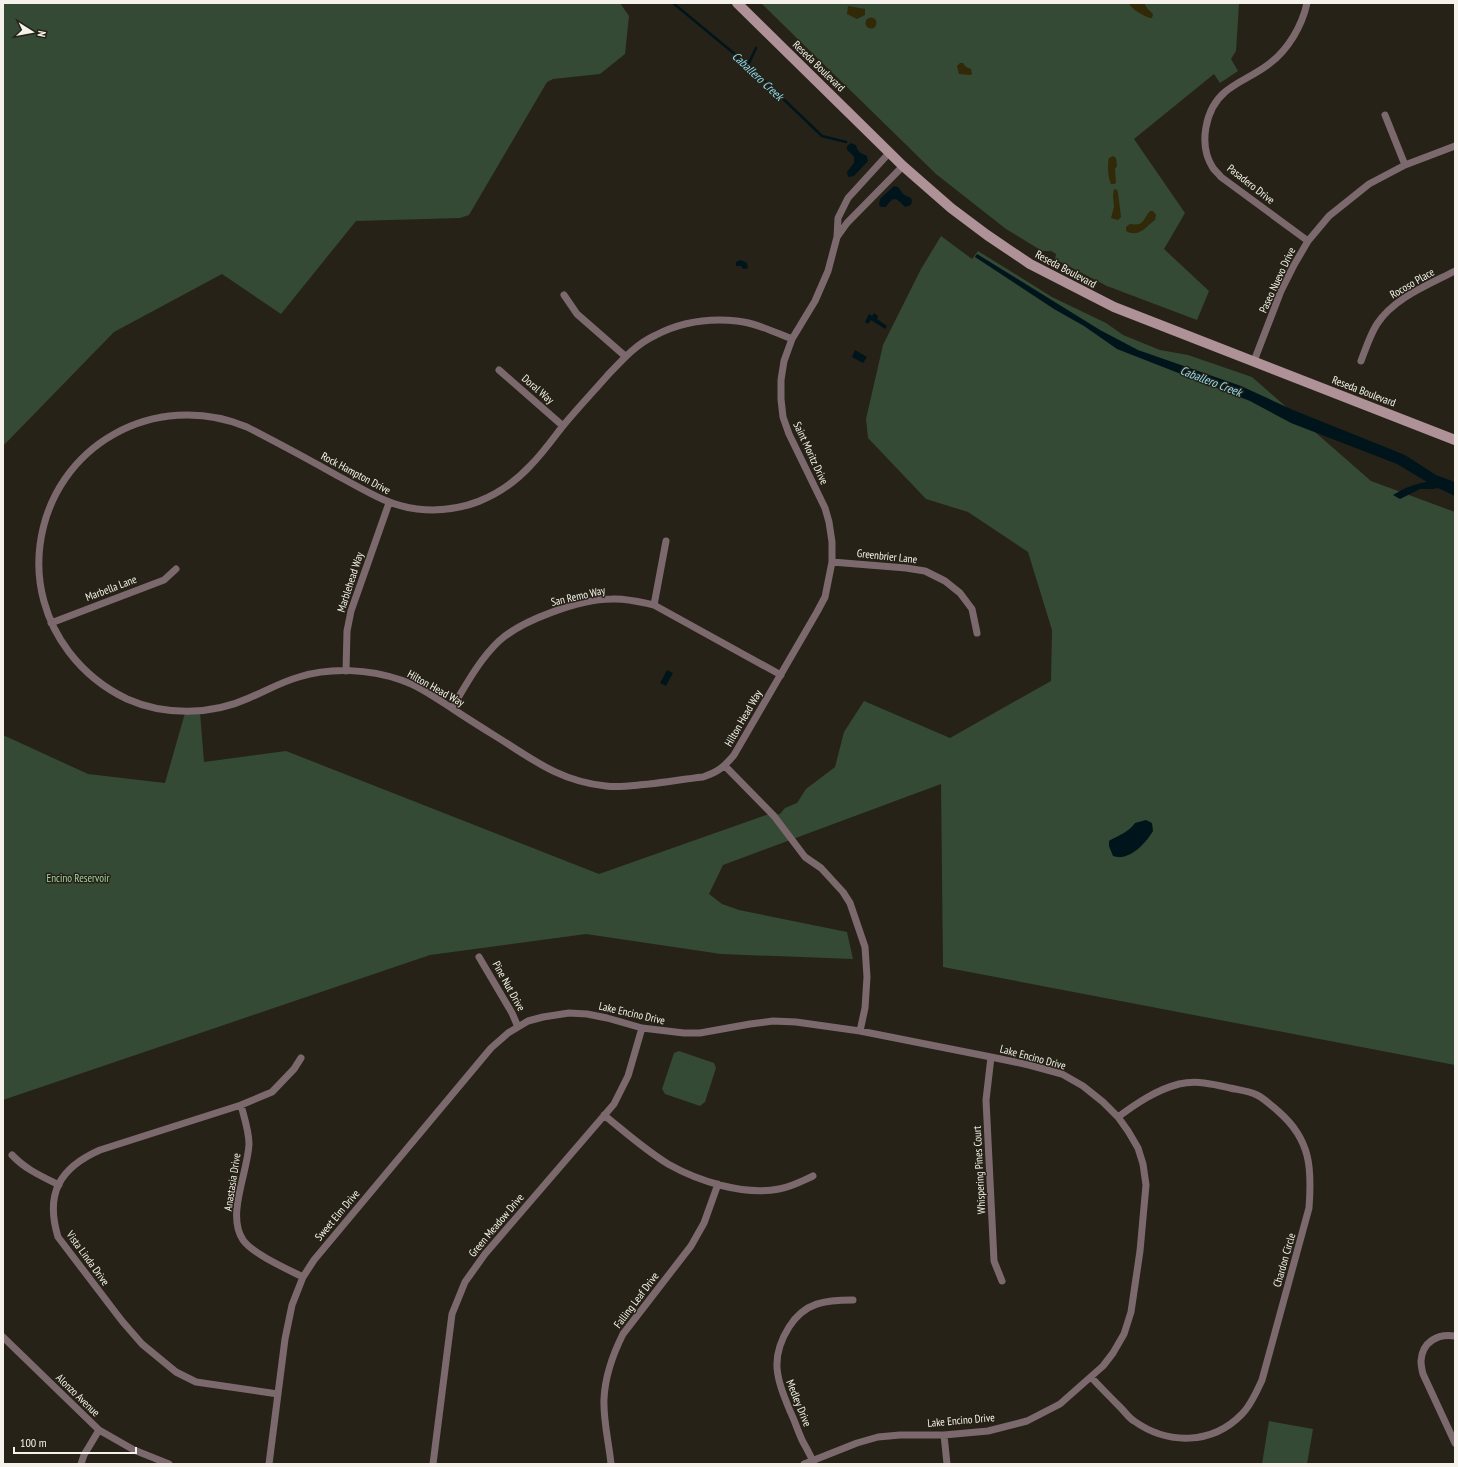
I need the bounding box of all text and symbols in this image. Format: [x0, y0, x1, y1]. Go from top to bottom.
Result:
north arrow [12, 12, 52, 52]
text: N [34, 30, 49, 38]
street label: Reseda Boulevard [790, 38, 848, 95]
water label: Caballero Creek [729, 48, 788, 105]
street label: Pasadero Drive [1224, 161, 1278, 207]
street label: Paseo Nuevo Drive [1256, 245, 1298, 315]
street label: Reseda Boulevard [1033, 247, 1099, 291]
street label: Rocoso Place [1387, 264, 1437, 301]
water label: Caballero Creek [1178, 362, 1245, 400]
street label: Doral Way [519, 371, 558, 407]
street label: Reseda Boulevard [1330, 372, 1398, 410]
street label: Saint Moritz Drive [790, 419, 832, 487]
street label: Rock Hampton Drive [319, 449, 394, 497]
street label: Greenbrier Lane [856, 546, 918, 566]
street label: Marblehead Way [334, 549, 367, 614]
street label: Marbella Lane [83, 572, 139, 604]
street label: San Remo Way [549, 583, 607, 609]
street label: Hilton Head Way [405, 667, 468, 710]
street label: Hilton Head Way [721, 686, 765, 749]
park label: Encino Reservoir [47, 871, 109, 885]
street label: Pine Nut Drive [490, 959, 529, 1014]
street label: Lake Encino Drive [597, 999, 667, 1028]
street label: Lake Encino Drive [999, 1041, 1068, 1073]
street label: Whispering Pines Court [970, 1126, 988, 1214]
street label: Anastasia Drive [221, 1152, 244, 1212]
street label: Sweet Elm Drive [312, 1186, 363, 1243]
street label: Green Meadow Drive [465, 1190, 527, 1260]
street label: Vista Linda Drive [63, 1227, 113, 1288]
street label: Chardon Circle [1270, 1231, 1298, 1289]
street label: Falling Leaf Drive [610, 1269, 662, 1331]
street label: Alonzo Avenue [53, 1371, 103, 1420]
street label: Medley Drive [783, 1377, 815, 1429]
street label: Lake Encino Drive [927, 1410, 996, 1430]
scale bar [14, 1429, 136, 1455]
text: 100 m [20, 1435, 47, 1450]

